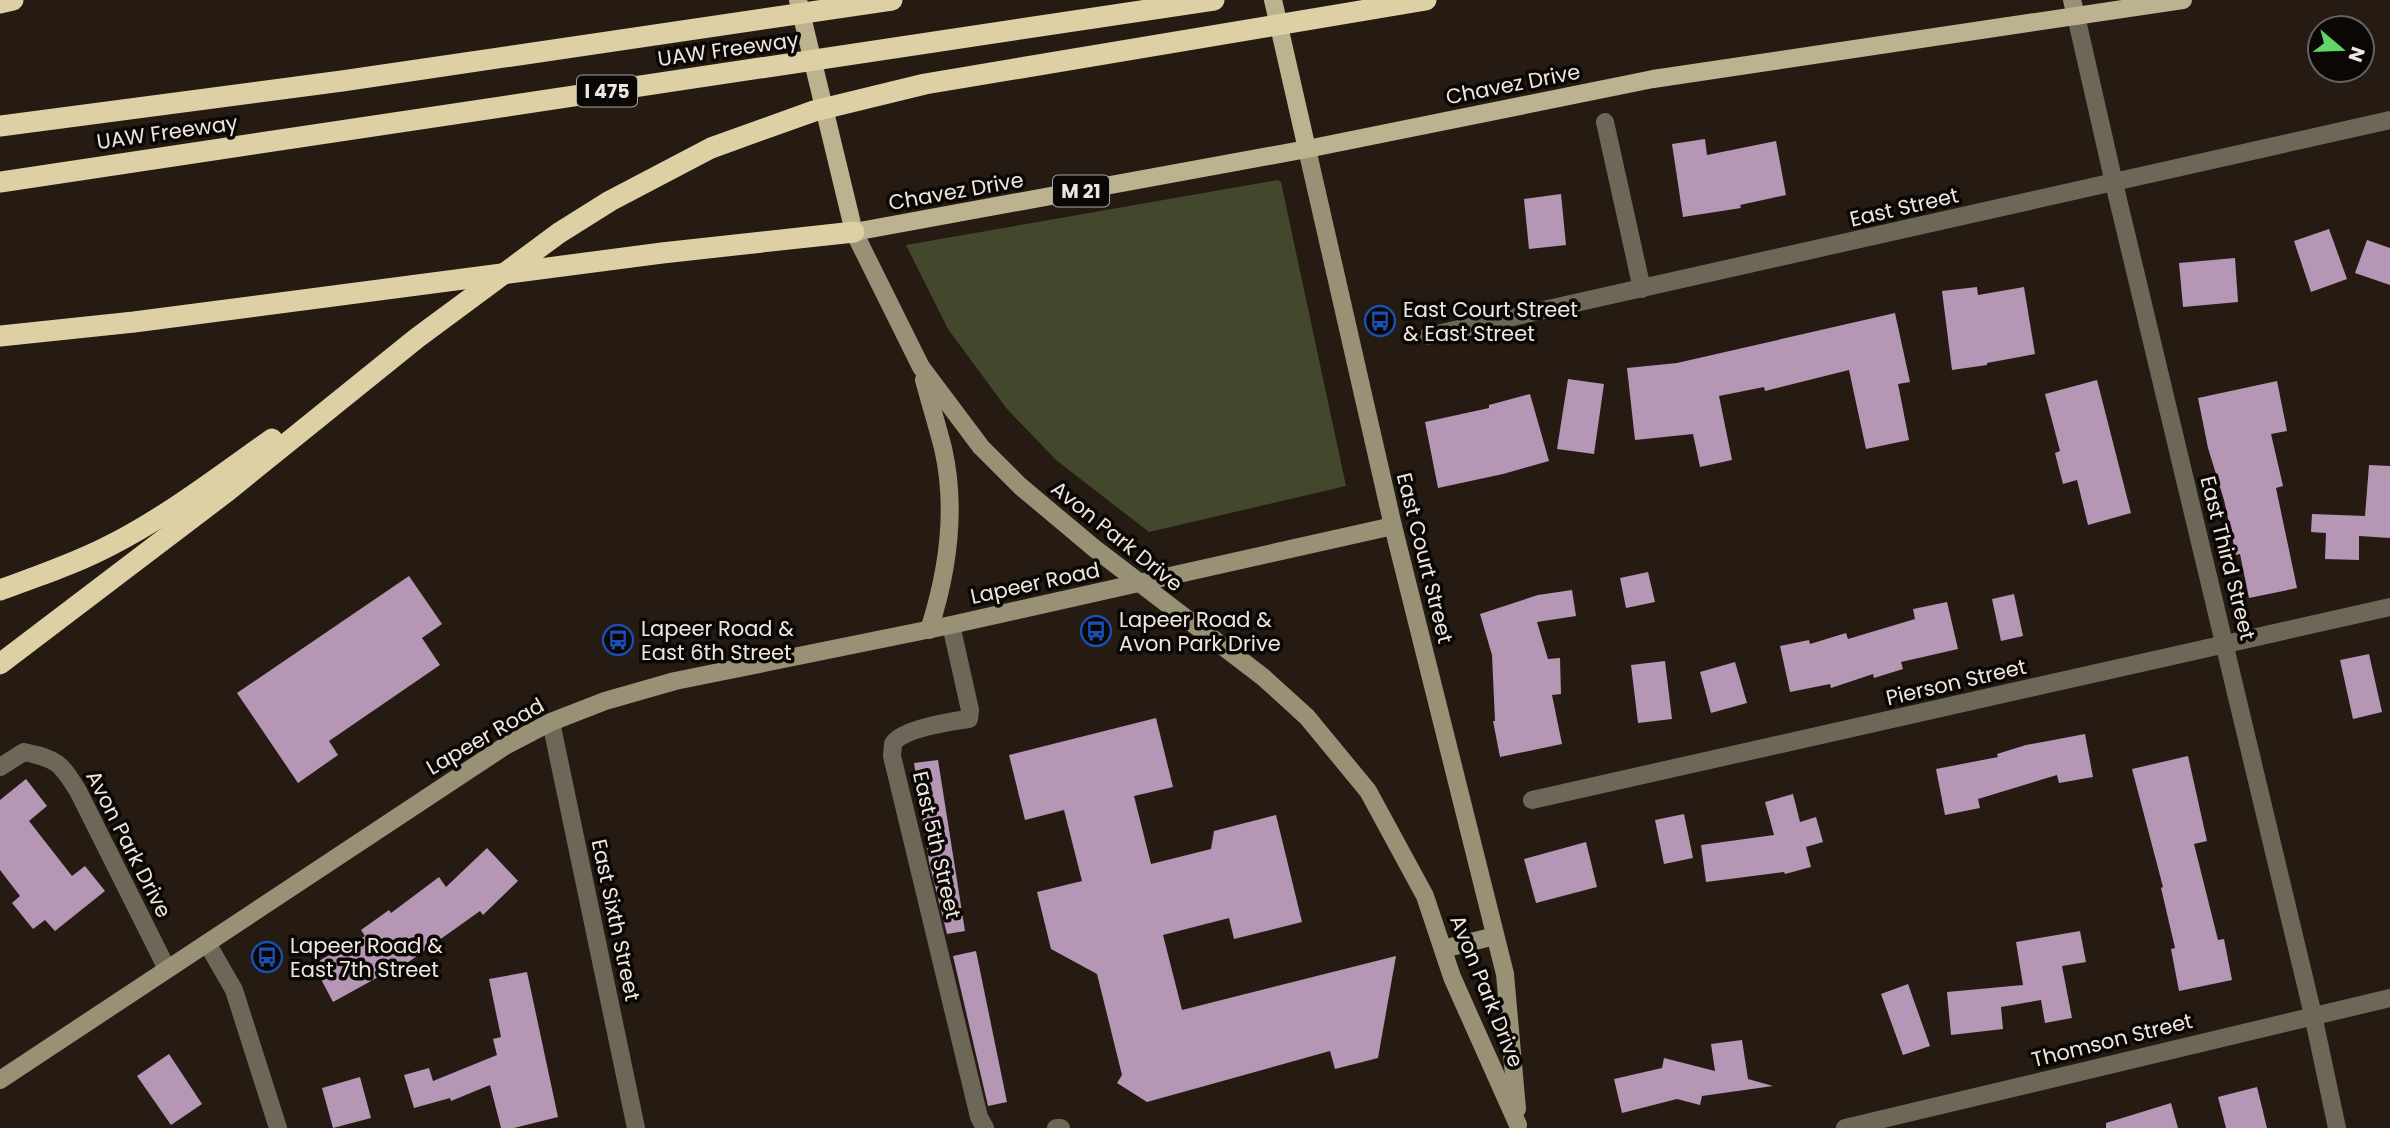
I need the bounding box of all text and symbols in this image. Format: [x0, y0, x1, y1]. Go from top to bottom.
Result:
north arrow [2306, 14, 2376, 84]
street label: UAW Freeway [656, 25, 801, 73]
text: N [2342, 43, 2372, 66]
street label: Chavez Drive [1443, 57, 1583, 111]
road number: I 475 [577, 76, 637, 106]
street label: UAW Freeway [95, 108, 240, 156]
street label: Chavez Drive [886, 165, 1026, 217]
road number: M 21 [1053, 176, 1109, 206]
street label: East Street [1847, 180, 1961, 234]
place label: East Court Street & East Street [1403, 295, 1578, 348]
bus stop icon: East Court Street & East Street [1363, 304, 1397, 338]
street label: East Court Street [1390, 470, 1460, 646]
street label: East Third Street [2194, 473, 2262, 643]
street label: Avon Park Drive [1045, 474, 1189, 598]
street label: Lapeer Road [968, 555, 1102, 611]
place label: Lapeer Road & Avon Park Drive [1119, 605, 1281, 658]
place label: Lapeer Road & East 6th Street [641, 614, 794, 667]
bus stop icon: Lapeer Road & Avon Park Drive [1079, 614, 1113, 648]
bus stop icon: Lapeer Road & East 6th Street [601, 623, 635, 657]
street label: Pierson Street [1883, 652, 2029, 712]
street label: Lapeer Road [421, 691, 549, 781]
street label: Avon Park Drive [79, 765, 179, 923]
street label: East 5th Street [906, 768, 968, 922]
street label: East Sixth Street [585, 836, 647, 1004]
street label: Avon Park Drive [1443, 911, 1531, 1071]
place label: Lapeer Road & East 7th Street [290, 931, 443, 984]
bus stop icon: Lapeer Road & East 7th Street [250, 940, 284, 974]
street label: Thomson Street [2029, 1006, 2195, 1074]

